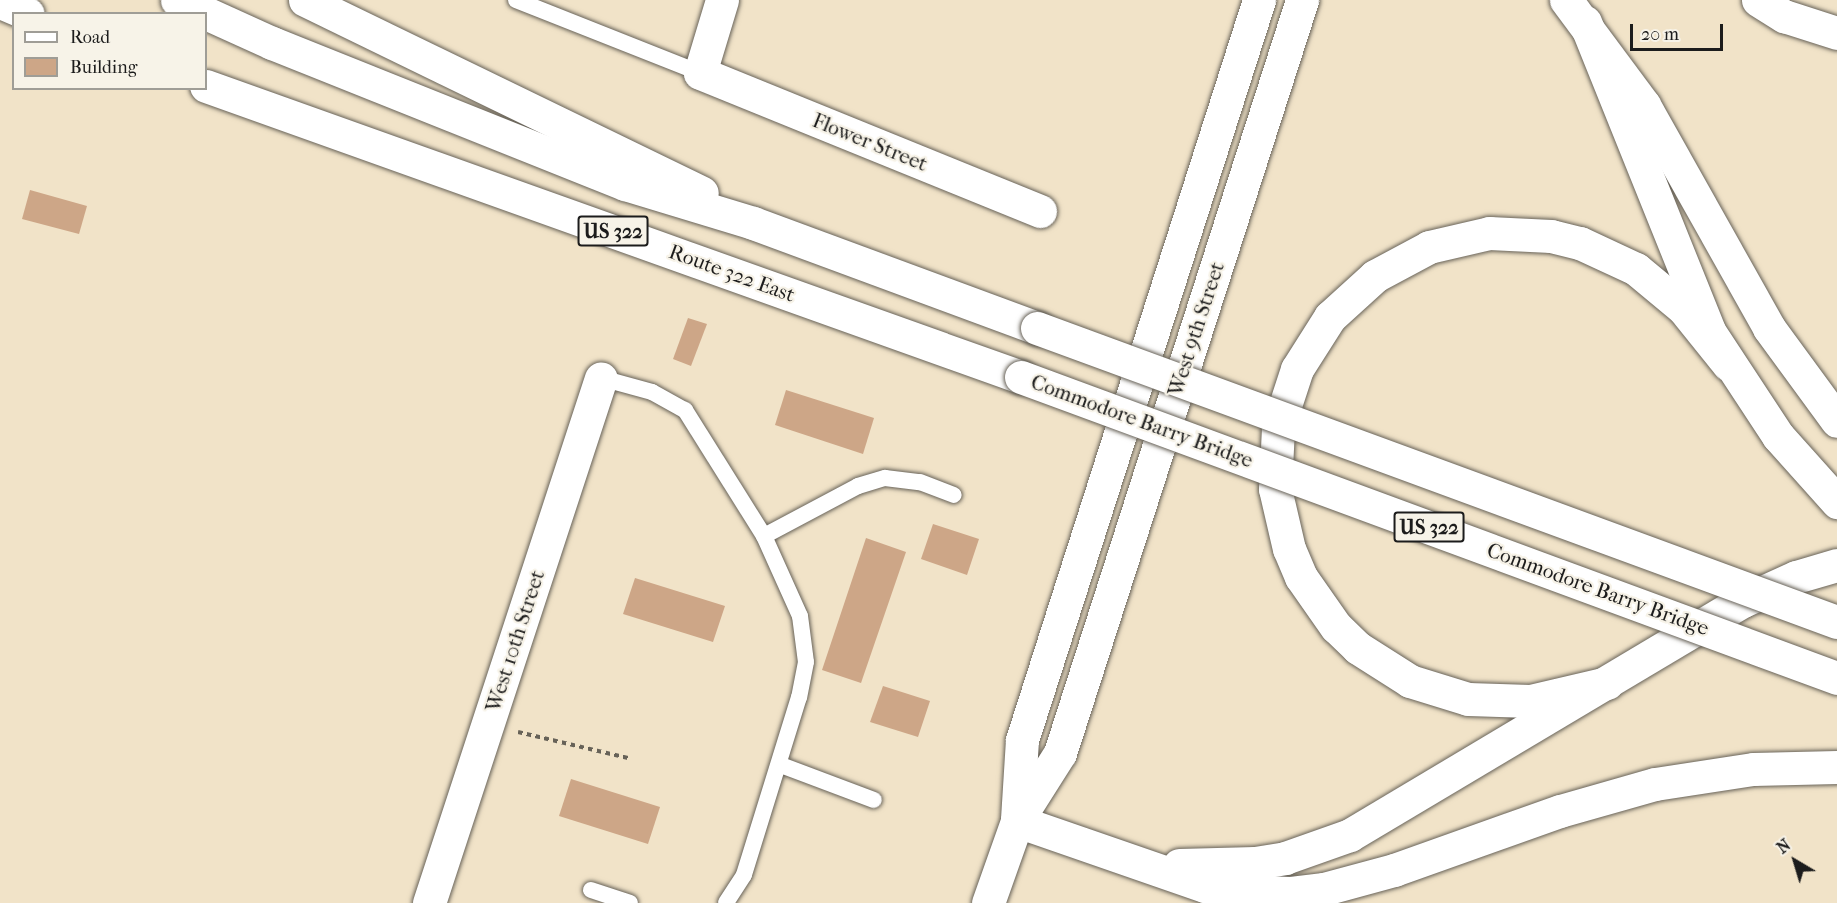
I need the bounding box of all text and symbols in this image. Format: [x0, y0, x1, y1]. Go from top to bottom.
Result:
legend [12, 12, 207, 90]
scale bar [1633, 12, 1726, 50]
text: 20 m [1641, 24, 1679, 45]
text: Road [70, 27, 110, 48]
text: Building [70, 57, 137, 78]
street label: Flower Street [809, 108, 931, 176]
road number: US 322 [577, 214, 649, 248]
street label: Route 322 East [666, 239, 798, 307]
street label: West 9th Street [1162, 259, 1230, 399]
street label: Commodore Barry Bridge [1028, 369, 1256, 473]
road number: US 322 [1393, 510, 1465, 544]
street label: Commodore Barry Bridge [1484, 537, 1712, 641]
street label: West 10th Street [480, 567, 550, 715]
north arrow [1765, 831, 1825, 891]
text: N [1773, 835, 1794, 858]

